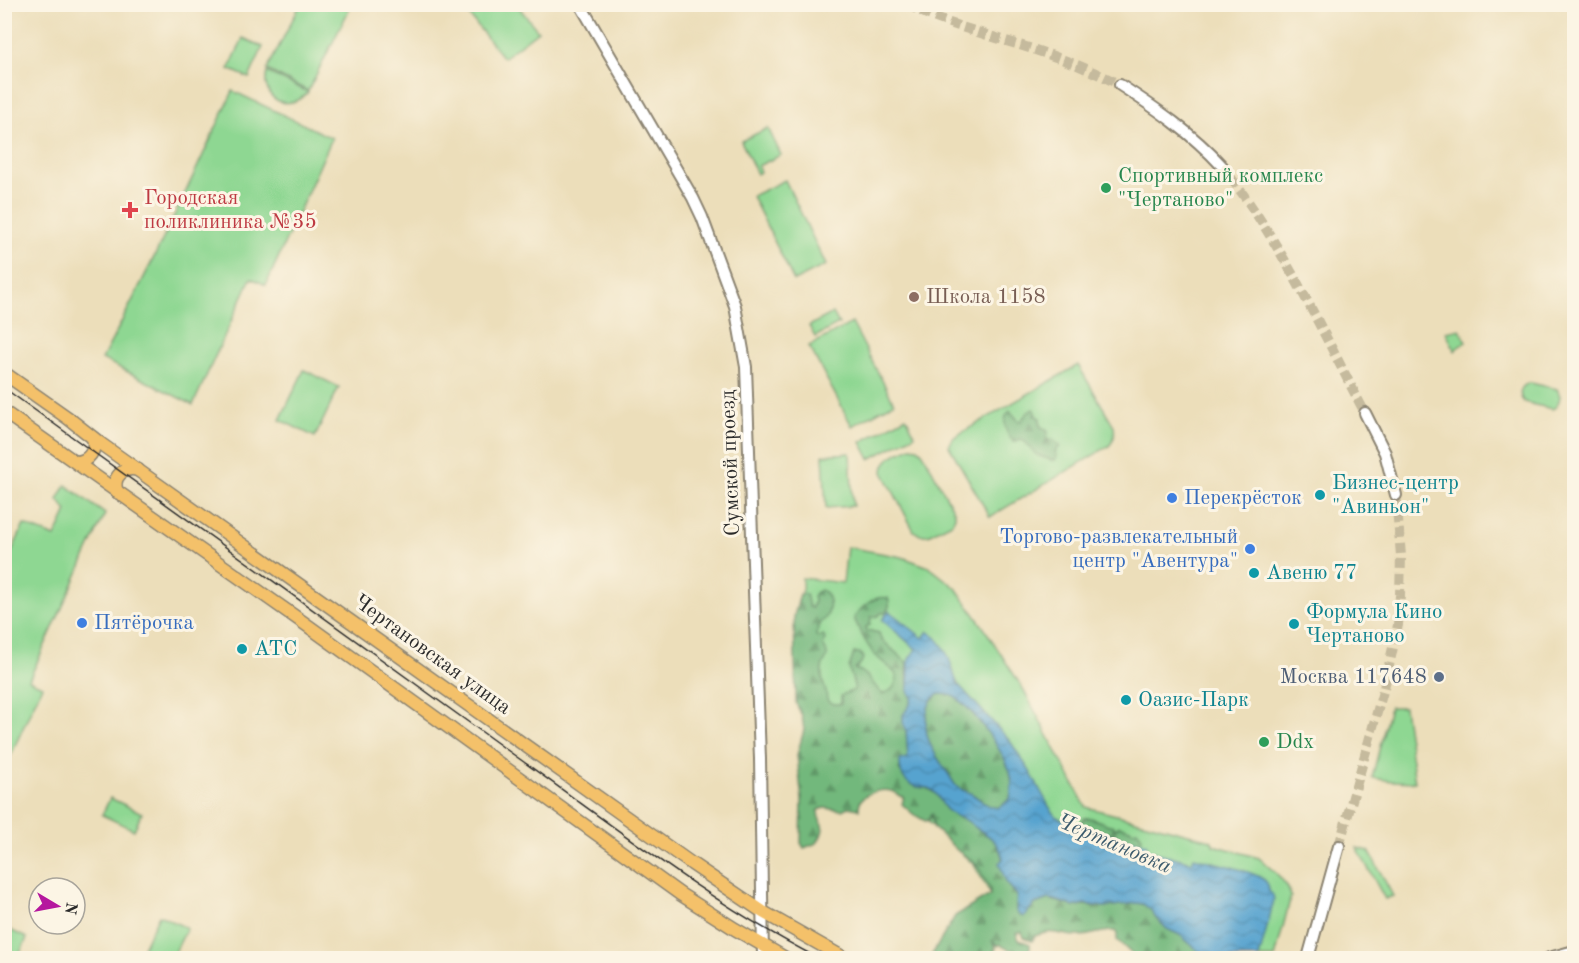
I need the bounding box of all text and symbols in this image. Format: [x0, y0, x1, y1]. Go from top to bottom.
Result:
place label: Спортивный комплекс "Чертаново" [1118, 166, 1323, 211]
marker: Спортивный комплекс "Чертаново" [1099, 181, 1113, 195]
place label: Городская поликлиника №35 [144, 188, 317, 233]
marker: Городская поликлиника №35 [121, 201, 139, 219]
place label: Школа 1158 [926, 287, 1046, 308]
marker: Школа 1158 [907, 290, 921, 304]
street label: Сумской проезд [718, 389, 744, 537]
place label: Бизнес-центр "Авиньон" [1332, 473, 1459, 518]
place label: Перекрёсток [1184, 488, 1302, 509]
marker: Бизнес-центр "Авиньон" [1313, 488, 1327, 502]
marker: Перекрёсток [1165, 491, 1179, 505]
place label: Торгово-развлекательный центр "Авентура" [999, 527, 1238, 572]
marker: Торгово-развлекательный центр "Авентура" [1243, 542, 1257, 556]
place label: Авеню 77 [1266, 563, 1357, 584]
marker: Авеню 77 [1247, 566, 1261, 580]
street label: Чертановская улица [349, 591, 515, 719]
place label: Формула Кино Чертаново [1306, 602, 1442, 647]
place label: Пятёрочка [94, 613, 194, 634]
marker: Пятёрочка [75, 616, 89, 630]
marker: Формула Кино Чертаново [1287, 617, 1301, 631]
place label: АТС [254, 639, 297, 660]
marker: АТС [235, 642, 249, 656]
place label: Москва 117648 [1280, 667, 1427, 688]
marker: Москва 117648 [1432, 670, 1446, 684]
place label: Оазис-Парк [1138, 690, 1249, 711]
marker: Оазис-Парк [1119, 693, 1133, 707]
place label: Ddx [1276, 732, 1314, 753]
marker: Ddx [1257, 735, 1271, 749]
water label: Чертановка [1053, 810, 1175, 878]
north arrow [27, 876, 87, 936]
text: N [61, 901, 79, 916]

